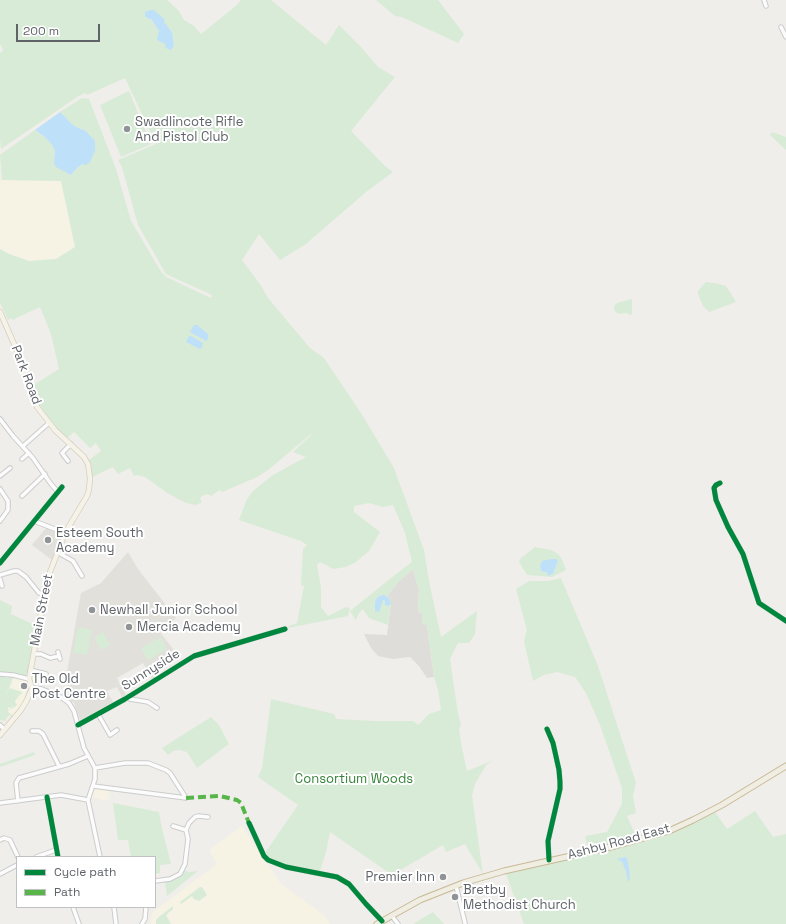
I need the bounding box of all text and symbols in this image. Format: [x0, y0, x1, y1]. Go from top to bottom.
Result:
scale bar [18, 16, 102, 42]
text: 200 m [23, 23, 59, 39]
place label: Swadlincote Rifle And Pistol Club [135, 114, 243, 145]
marker: Swadlincote Rifle And Pistol Club [122, 124, 132, 134]
street label: Park Road [8, 343, 44, 407]
place label: Esteem South Academy [56, 525, 144, 556]
marker: Esteem South Academy [43, 535, 53, 545]
street label: Main Street [27, 573, 57, 647]
place label: Newhall Junior School [100, 602, 238, 618]
marker: Newhall Junior School [87, 605, 97, 615]
place label: Mercia Academy [137, 619, 241, 635]
marker: Mercia Academy [124, 622, 134, 632]
street label: Sunnyside [119, 646, 183, 694]
place label: The Old Post Centre [32, 671, 106, 702]
marker: The Old Post Centre [19, 681, 29, 691]
park label: Consortium Woods [295, 771, 413, 787]
street label: Ashby Road East [566, 821, 672, 863]
legend [16, 856, 156, 908]
text: Cycle path [54, 864, 116, 880]
place label: Premier Inn [365, 869, 435, 885]
marker: Premier Inn [438, 872, 448, 882]
place label: Bretby Methodist Church [463, 882, 576, 913]
text: Path [54, 884, 80, 900]
marker: Bretby Methodist Church [450, 892, 460, 902]

